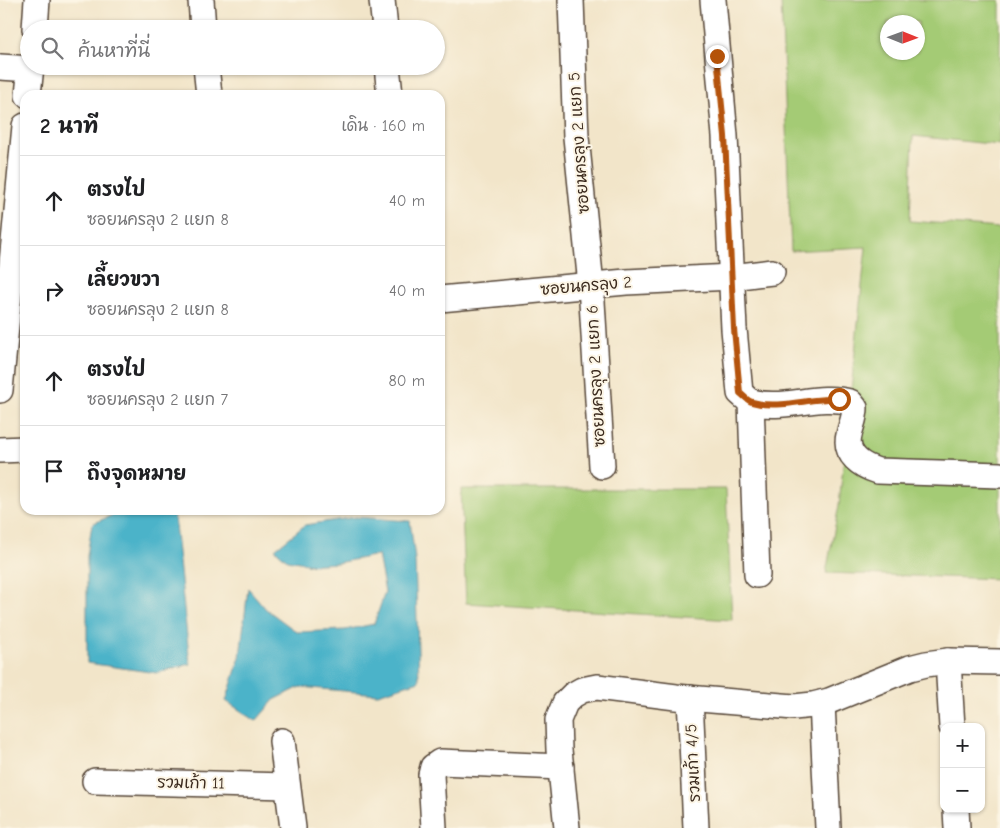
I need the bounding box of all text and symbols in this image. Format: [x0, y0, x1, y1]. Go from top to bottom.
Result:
north arrow [880, 15, 925, 60]
search box [20, 20, 445, 75]
icon: search [38, 34, 66, 62]
text: ค้นหาที่นี่ [78, 40, 150, 62]
route end [706, 45, 729, 68]
street label: ซอยนครลุง 2 แยก 5 [565, 71, 596, 214]
text: 2 นาที [40, 114, 98, 138]
text: เดิน · 160 m [341, 117, 425, 135]
text: ตรงไป [87, 179, 145, 201]
icon: ahead [40, 187, 68, 215]
text: 40 m [389, 192, 425, 210]
text: ซอยนครลุง 2 แยก 8 [87, 211, 229, 229]
text: เลี้ยวขวา [87, 269, 160, 291]
street label: ซอยนครลุง 2 [540, 273, 633, 302]
icon: right [40, 277, 68, 305]
text: 40 m [389, 282, 425, 300]
text: ซอยนครลุง 2 แยก 8 [87, 301, 229, 319]
street label: ซอยนครลุง 2 แยก 6 [583, 304, 612, 447]
text: ตรงไป [87, 359, 145, 381]
icon: ahead [40, 367, 68, 395]
text: 80 m [388, 372, 425, 390]
route start [828, 388, 851, 411]
text: ซอยนครลุง 2 แยก 7 [87, 391, 228, 409]
icon: arrive [40, 457, 68, 485]
text: ถึงจุดหมาย [87, 463, 186, 485]
street label: รวมเก้า 4/5 [680, 723, 704, 803]
map controls [940, 723, 985, 813]
button: + [940, 723, 985, 768]
button: − [940, 768, 985, 813]
street label: รวมเก้า 11 [157, 771, 225, 793]

